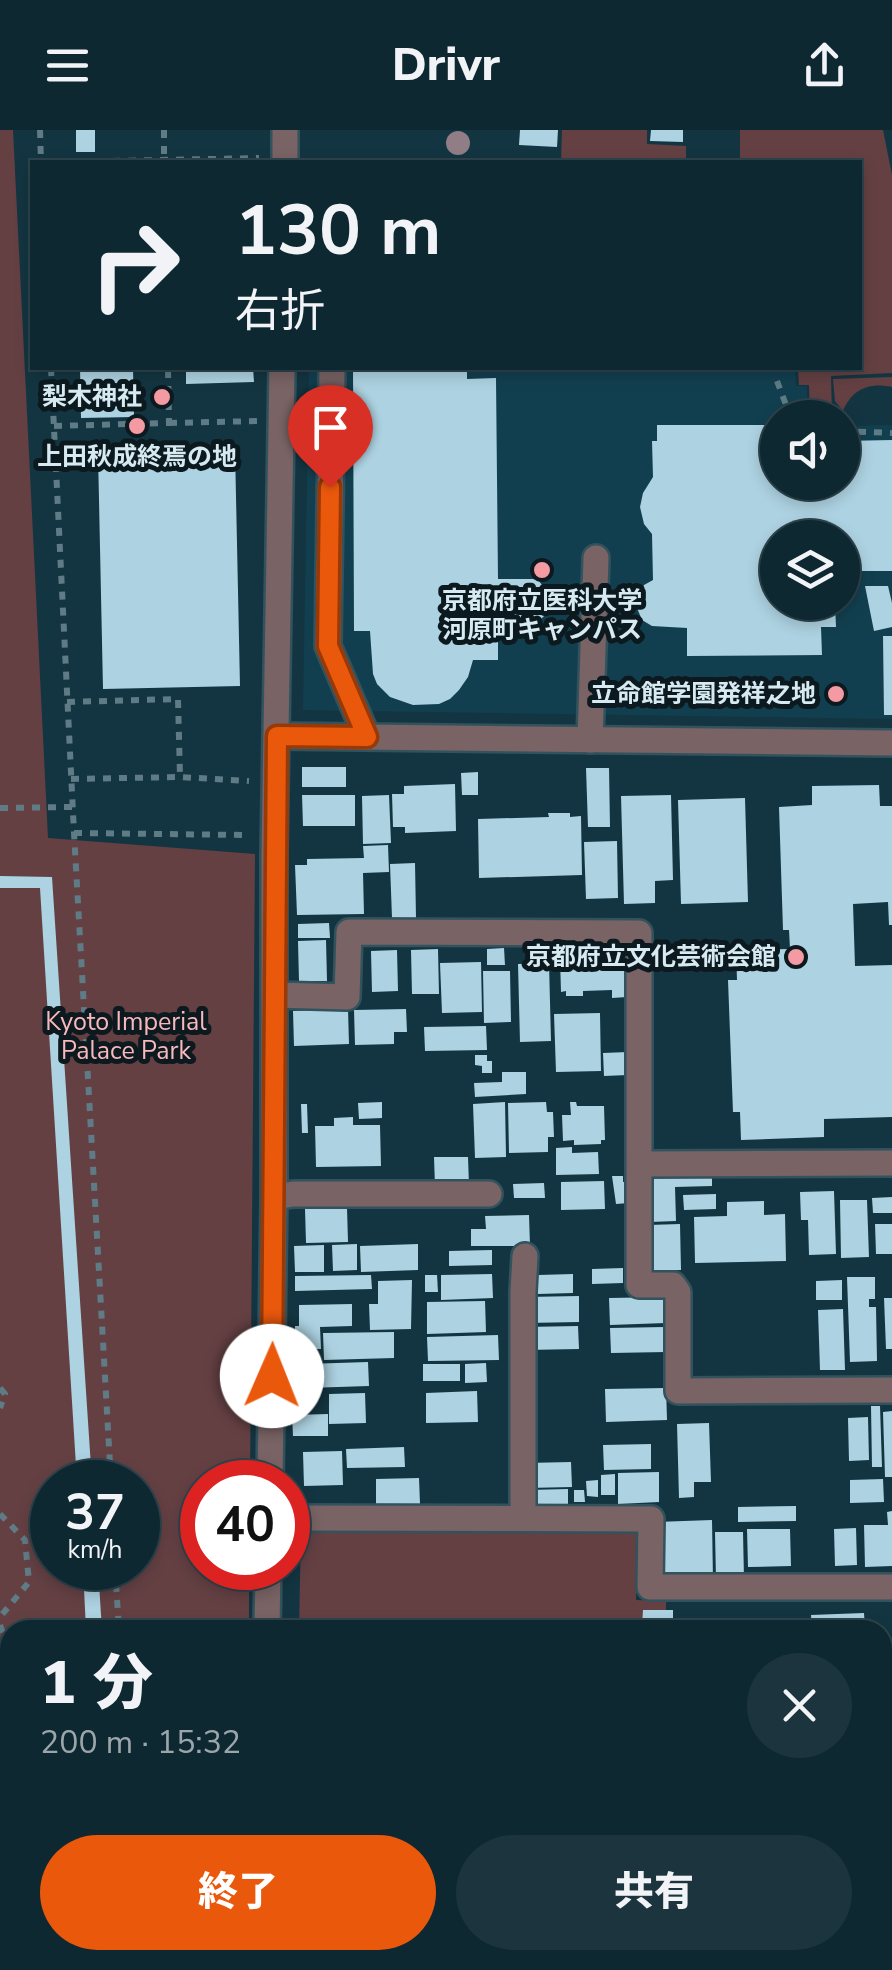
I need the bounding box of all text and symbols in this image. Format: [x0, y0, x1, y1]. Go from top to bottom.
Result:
text: Drivr [392, 35, 500, 96]
icon: menu [40, 38, 95, 93]
icon: share [797, 38, 852, 93]
text: 130 m [235, 183, 441, 279]
icon: right [70, 200, 200, 330]
text: 右折 [235, 281, 325, 342]
place label: 梨木神社 [42, 380, 142, 414]
pin [288, 385, 373, 488]
marker: 梨木神社 [151, 386, 173, 408]
icon: arrive [303, 400, 358, 455]
map controls [760, 400, 860, 620]
button: sound [760, 400, 860, 500]
marker: 上田秋成終焉の地 [126, 415, 148, 437]
place label: 上田秋成終焉の地 [37, 440, 237, 474]
button: layers [760, 520, 860, 620]
marker: 京都府立医科大学 河原町キャンパス [531, 559, 553, 581]
place label: 京都府立医科大学 河原町キャンパス [442, 584, 642, 647]
place label: 立命館学園発祥之地 [591, 677, 816, 711]
marker: 立命館学園発祥之地 [825, 683, 847, 705]
place label: 京都府立文化芸術会館 [526, 940, 776, 974]
marker: 京都府立文化芸術会館 [785, 946, 807, 968]
park label: Kyoto Imperial Palace Park [45, 1005, 207, 1068]
position arrow [220, 1324, 324, 1428]
speed limit sign: 40 [180, 1460, 310, 1590]
text: 37 [65, 1478, 125, 1547]
text: km/h [67, 1533, 123, 1567]
text: 1 分 [40, 1642, 153, 1724]
button: close [747, 1653, 852, 1758]
text: 200 m · 15:32 [40, 1721, 241, 1764]
button: 終了 [40, 1835, 436, 1950]
button: 共有 [456, 1835, 852, 1950]

